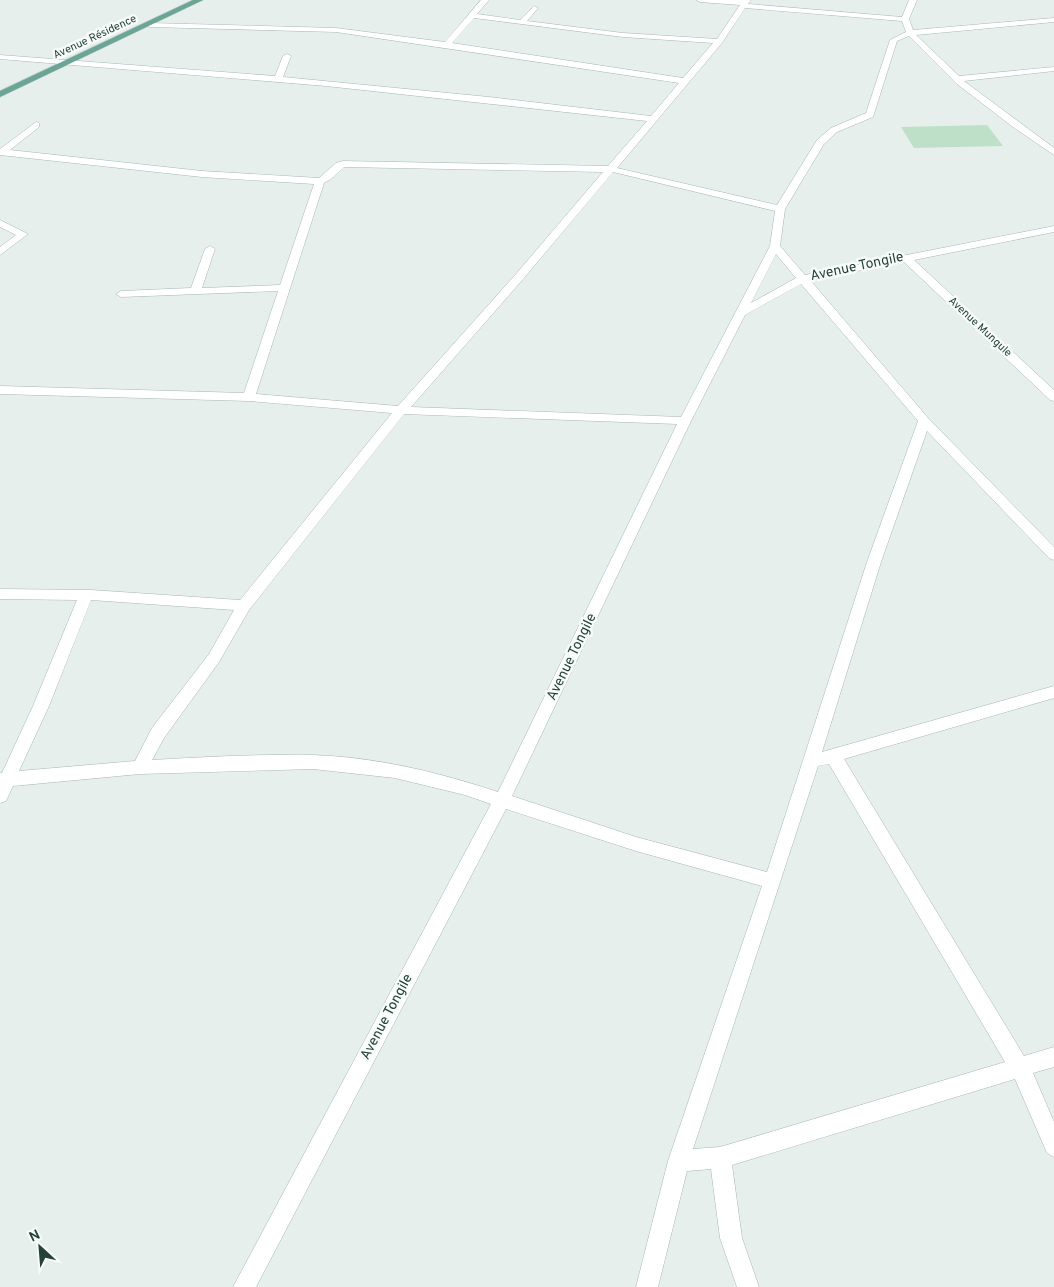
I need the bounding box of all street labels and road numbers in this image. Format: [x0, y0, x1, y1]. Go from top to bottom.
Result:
street label: Avenue Résidence [51, 12, 139, 62]
street label: Avenue Tongile [809, 249, 905, 285]
street label: Avenue Mungule [945, 294, 1015, 360]
street label: Avenue Tongile [544, 611, 600, 703]
street label: Avenue Tongile [357, 971, 417, 1063]

